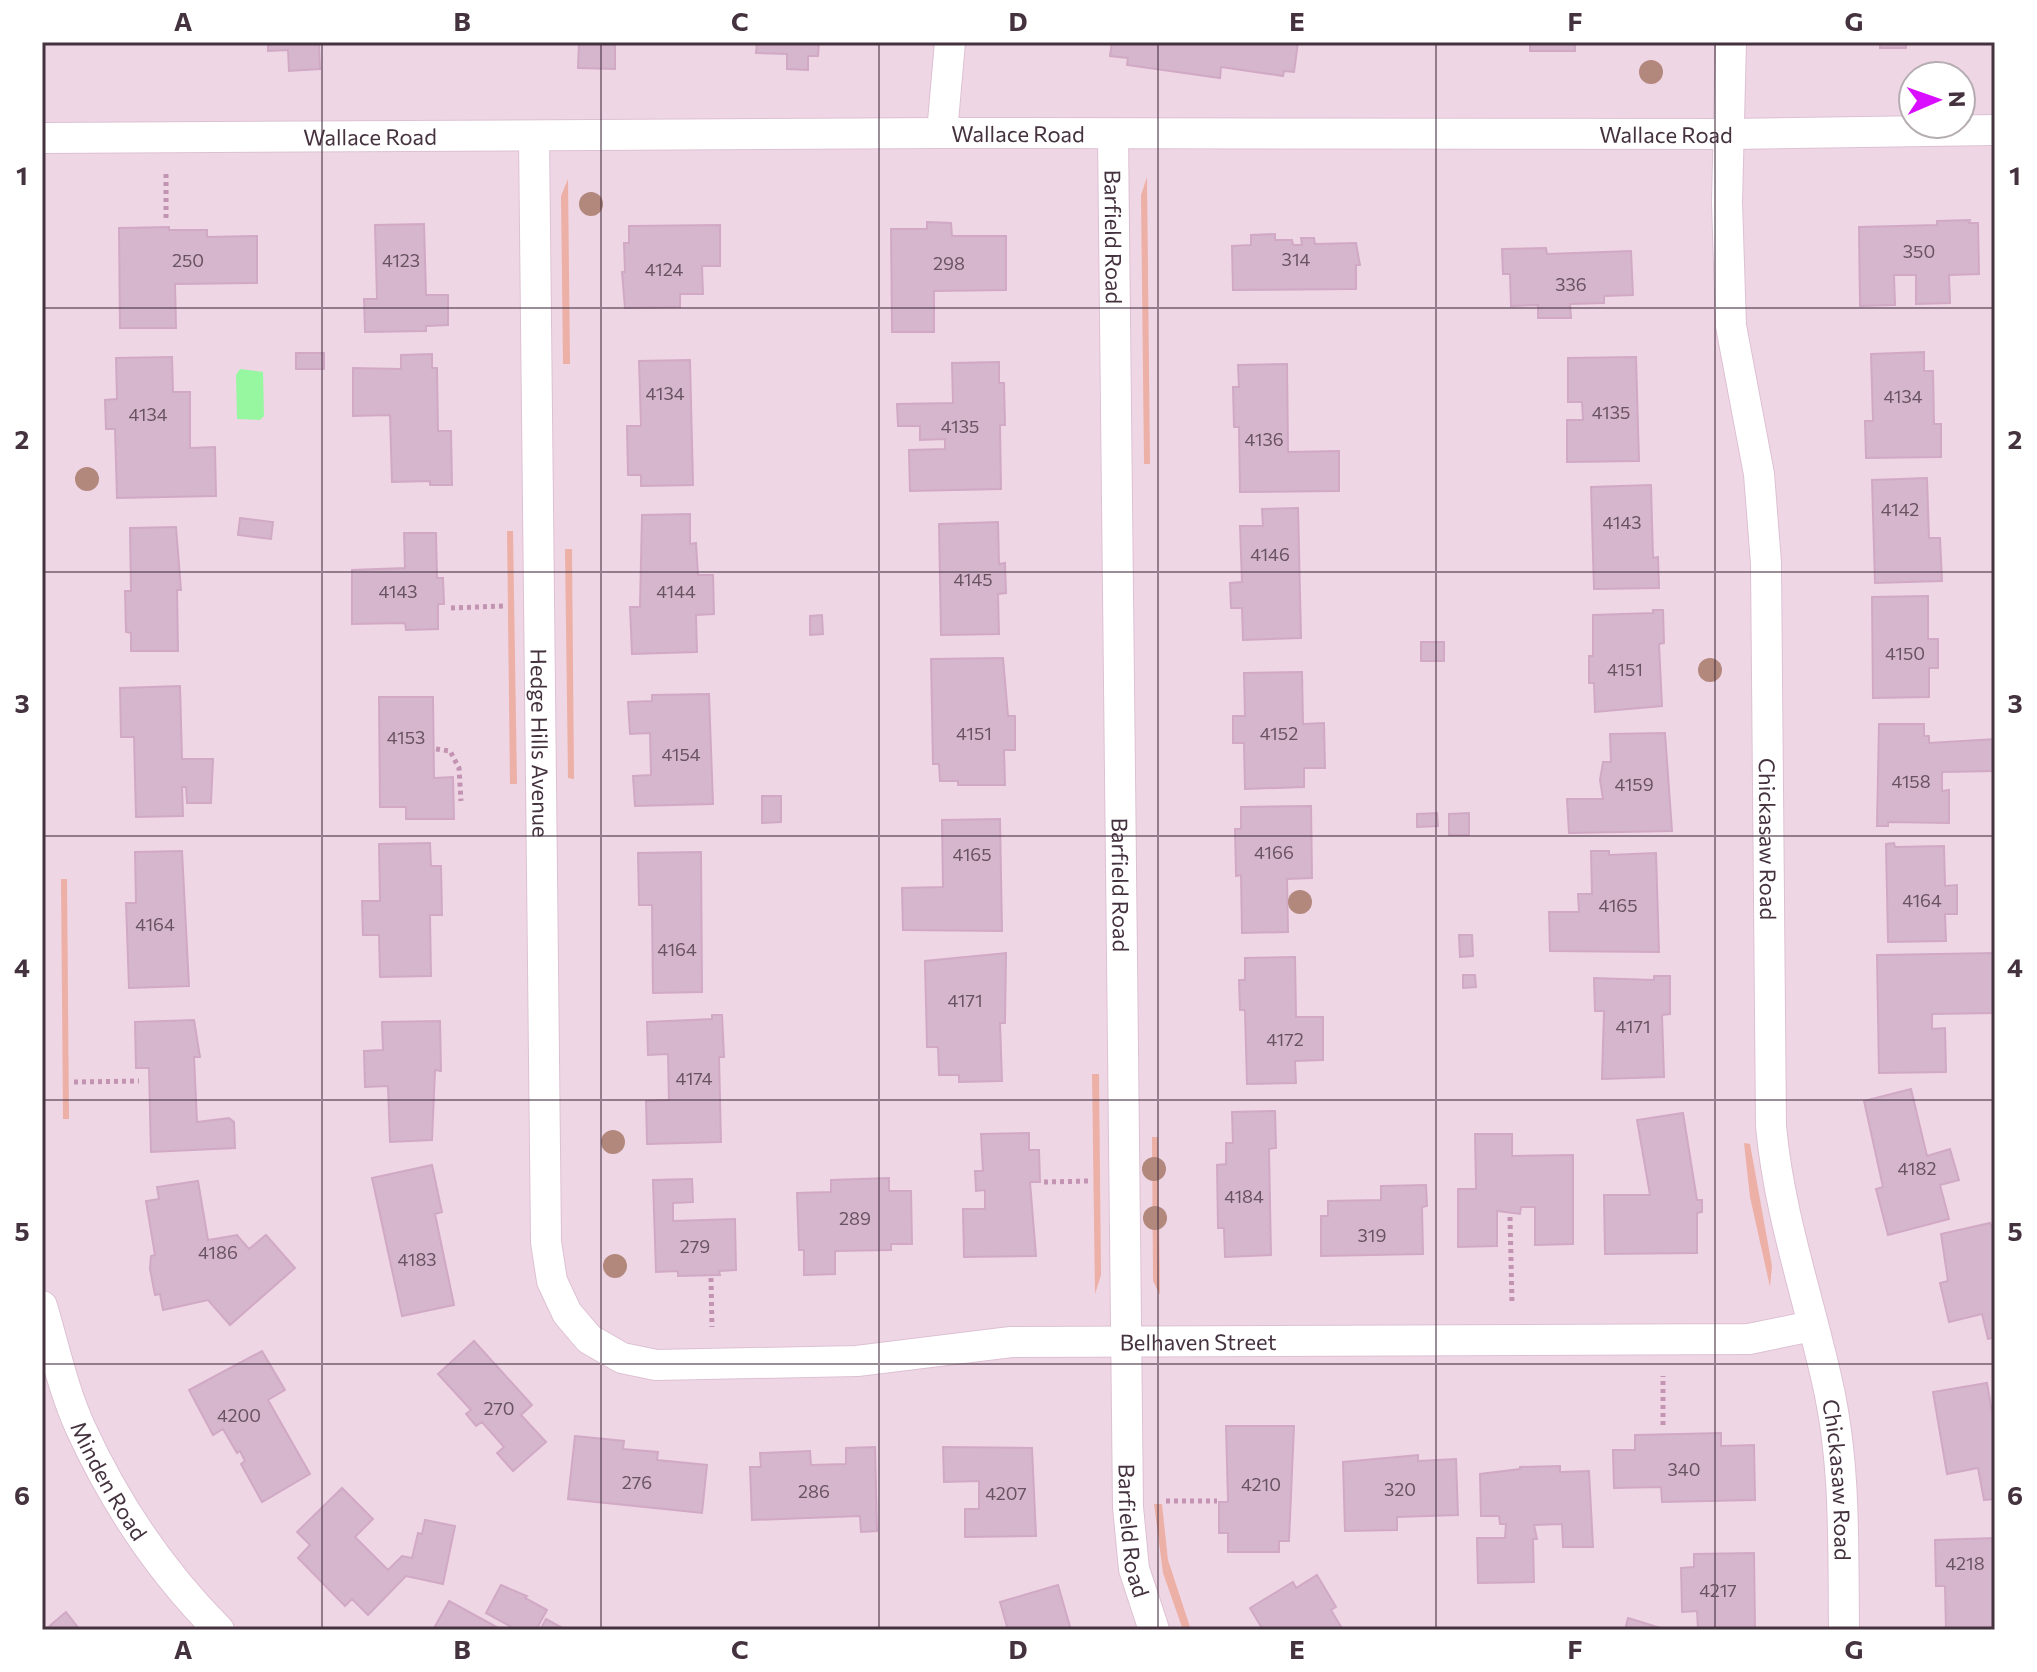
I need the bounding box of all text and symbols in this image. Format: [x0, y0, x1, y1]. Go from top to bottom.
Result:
text: A [174, 5, 193, 36]
text: B [453, 5, 471, 36]
text: C [731, 5, 749, 36]
text: D [1008, 5, 1028, 36]
text: E [1289, 5, 1305, 36]
text: F [1567, 5, 1583, 36]
text: G [1845, 5, 1863, 36]
north arrow [1897, 60, 1977, 140]
text: N [1944, 91, 1971, 108]
street label: Wallace Road [951, 120, 1085, 147]
street label: Wallace Road [1599, 120, 1733, 148]
street label: Wallace Road [303, 122, 437, 150]
text: 1 [16, 159, 28, 190]
text: 1 [2009, 159, 2021, 190]
street label: Barfield Road [1100, 170, 1128, 304]
house number: 350 [1903, 240, 1935, 262]
house number: 314 [1282, 248, 1311, 270]
house number: 250 [172, 249, 204, 271]
house number: 4123 [382, 249, 420, 271]
house number: 298 [933, 252, 965, 274]
house number: 4124 [645, 258, 683, 280]
house number: 336 [1555, 273, 1587, 295]
house number: 4134 [645, 382, 685, 404]
house number: 4134 [1883, 385, 1923, 407]
house number: 4135 [1592, 401, 1630, 423]
house number: 4134 [128, 403, 168, 425]
house number: 4135 [941, 415, 979, 437]
text: 2 [15, 423, 29, 454]
text: 2 [2008, 423, 2022, 454]
house number: 4136 [1244, 428, 1284, 450]
house number: 4142 [1881, 498, 1919, 520]
house number: 4143 [1602, 511, 1642, 533]
house number: 4146 [1250, 543, 1290, 565]
house number: 4145 [953, 568, 993, 590]
house number: 4143 [378, 580, 418, 602]
house number: 4144 [656, 580, 696, 602]
house number: 4150 [1885, 642, 1925, 664]
street label: Hedge Hills Avenue [526, 648, 555, 838]
house number: 4151 [1607, 658, 1643, 680]
text: 3 [14, 687, 30, 718]
text: 3 [2007, 687, 2023, 718]
house number: 4151 [956, 722, 992, 744]
house number: 4152 [1260, 722, 1298, 744]
house number: 4153 [387, 726, 425, 748]
house number: 4154 [661, 743, 701, 765]
street label: Chickasaw Road [1754, 758, 1783, 920]
house number: 4158 [1891, 770, 1931, 792]
house number: 4159 [1614, 773, 1654, 795]
street label: Barfield Road [1107, 818, 1135, 952]
house number: 4166 [1254, 841, 1294, 863]
house number: 4165 [952, 843, 992, 865]
house number: 4164 [1902, 889, 1942, 911]
house number: 4165 [1598, 894, 1638, 916]
house number: 4164 [135, 913, 175, 935]
house number: 4164 [657, 938, 697, 960]
text: 4 [14, 951, 30, 982]
text: 4 [2007, 951, 2023, 982]
house number: 4171 [947, 989, 983, 1011]
house number: 4171 [1615, 1015, 1651, 1037]
house number: 4172 [1266, 1028, 1304, 1050]
house number: 4174 [675, 1067, 713, 1089]
house number: 4182 [1898, 1157, 1936, 1179]
house number: 4184 [1224, 1185, 1264, 1207]
house number: 289 [839, 1207, 871, 1229]
text: 5 [14, 1215, 30, 1246]
text: 5 [2007, 1215, 2023, 1246]
house number: 319 [1358, 1224, 1386, 1246]
house number: 279 [680, 1235, 710, 1257]
house number: 4186 [198, 1241, 238, 1263]
house number: 4183 [397, 1248, 437, 1270]
street label: Belhaven Street [1120, 1327, 1277, 1355]
house number: 270 [483, 1397, 515, 1419]
street label: Chickasaw Road [1818, 1397, 1857, 1561]
house number: 4200 [217, 1404, 261, 1426]
street label: Minden Road [66, 1417, 154, 1545]
house number: 340 [1668, 1458, 1700, 1480]
street label: Barfield Road [1114, 1464, 1156, 1601]
house number: 276 [622, 1471, 652, 1493]
house number: 4210 [1241, 1473, 1281, 1495]
house number: 320 [1384, 1478, 1416, 1500]
text: 6 [14, 1479, 30, 1510]
text: 6 [2007, 1479, 2023, 1510]
house number: 286 [798, 1480, 830, 1502]
house number: 4207 [985, 1482, 1027, 1504]
house number: 4218 [1945, 1552, 1985, 1574]
house number: 4217 [1699, 1579, 1737, 1601]
text: A [174, 1633, 193, 1664]
text: B [453, 1633, 471, 1664]
text: C [731, 1633, 749, 1664]
text: D [1008, 1633, 1028, 1664]
text: E [1289, 1633, 1305, 1664]
text: F [1567, 1633, 1583, 1664]
text: G [1845, 1633, 1863, 1664]

